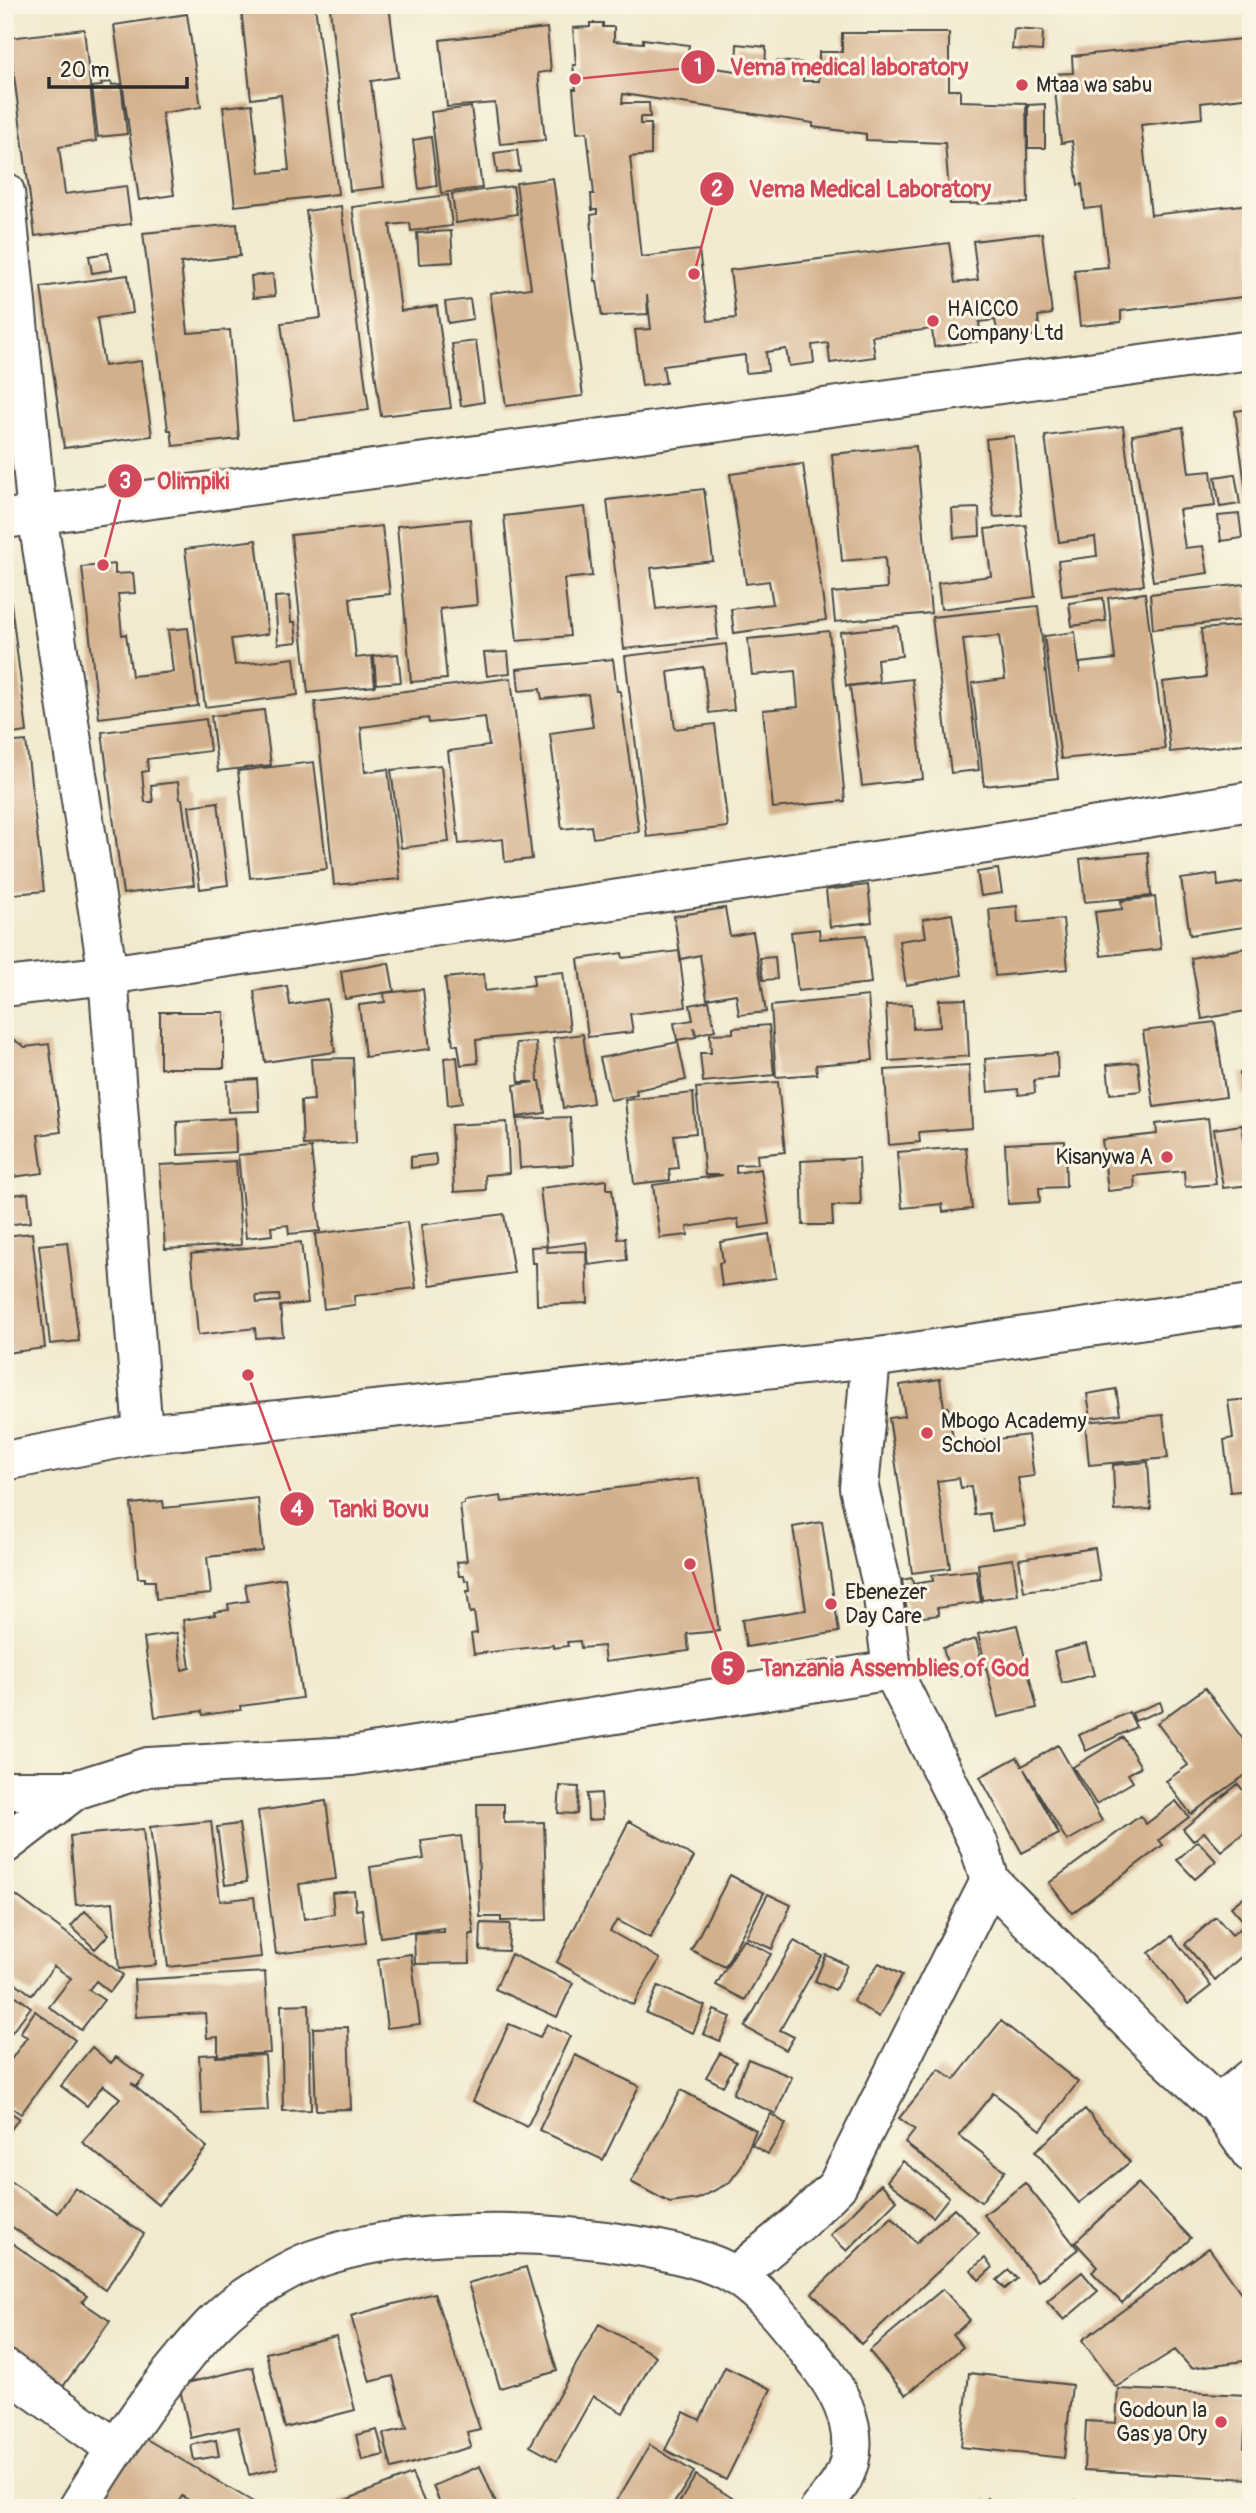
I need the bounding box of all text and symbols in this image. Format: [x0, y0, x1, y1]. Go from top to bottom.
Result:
callout: Vema medical laboratory [681, 45, 982, 89]
scale bar [49, 46, 187, 90]
text: Vema medical laboratory [730, 53, 968, 82]
text: 1 [694, 54, 702, 81]
text: 20 m [60, 57, 109, 84]
place label: Mtaa wa sabu [1036, 72, 1152, 99]
marker: Mtaa wa sabu [1014, 77, 1030, 93]
callout: Vema Medical Laboratory [700, 167, 1005, 211]
text: Vema Medical Laboratory [749, 175, 991, 204]
text: 2 [711, 176, 723, 203]
place label: HAICCO Company Ltd [947, 296, 1064, 347]
marker: HAICCO Company Ltd [925, 313, 941, 329]
callout: Olimpiki [107, 459, 243, 503]
text: Olimpiki [157, 467, 229, 496]
text: 3 [119, 468, 131, 495]
place label: Kisanywa A [1056, 1144, 1153, 1171]
marker: Kisanywa A [1159, 1149, 1175, 1165]
place label: Mbogo Academy School [941, 1408, 1086, 1459]
marker: Mbogo Academy School [919, 1425, 935, 1441]
callout: Tanki Bovu [280, 1487, 443, 1531]
text: Tanki Bovu [328, 1495, 429, 1524]
text: 4 [291, 1496, 304, 1523]
place label: Ebenezer Day Care [845, 1579, 928, 1630]
marker: Ebenezer Day Care [823, 1596, 839, 1612]
callout: Tanzania Assemblies of God [711, 1646, 1043, 1690]
text: Tanzania Assemblies of God [759, 1654, 1030, 1683]
text: 5 [722, 1655, 734, 1682]
place label: Godoun la Gas ya Ory [1116, 2397, 1207, 2448]
marker: Godoun la Gas ya Ory [1213, 2414, 1229, 2430]

